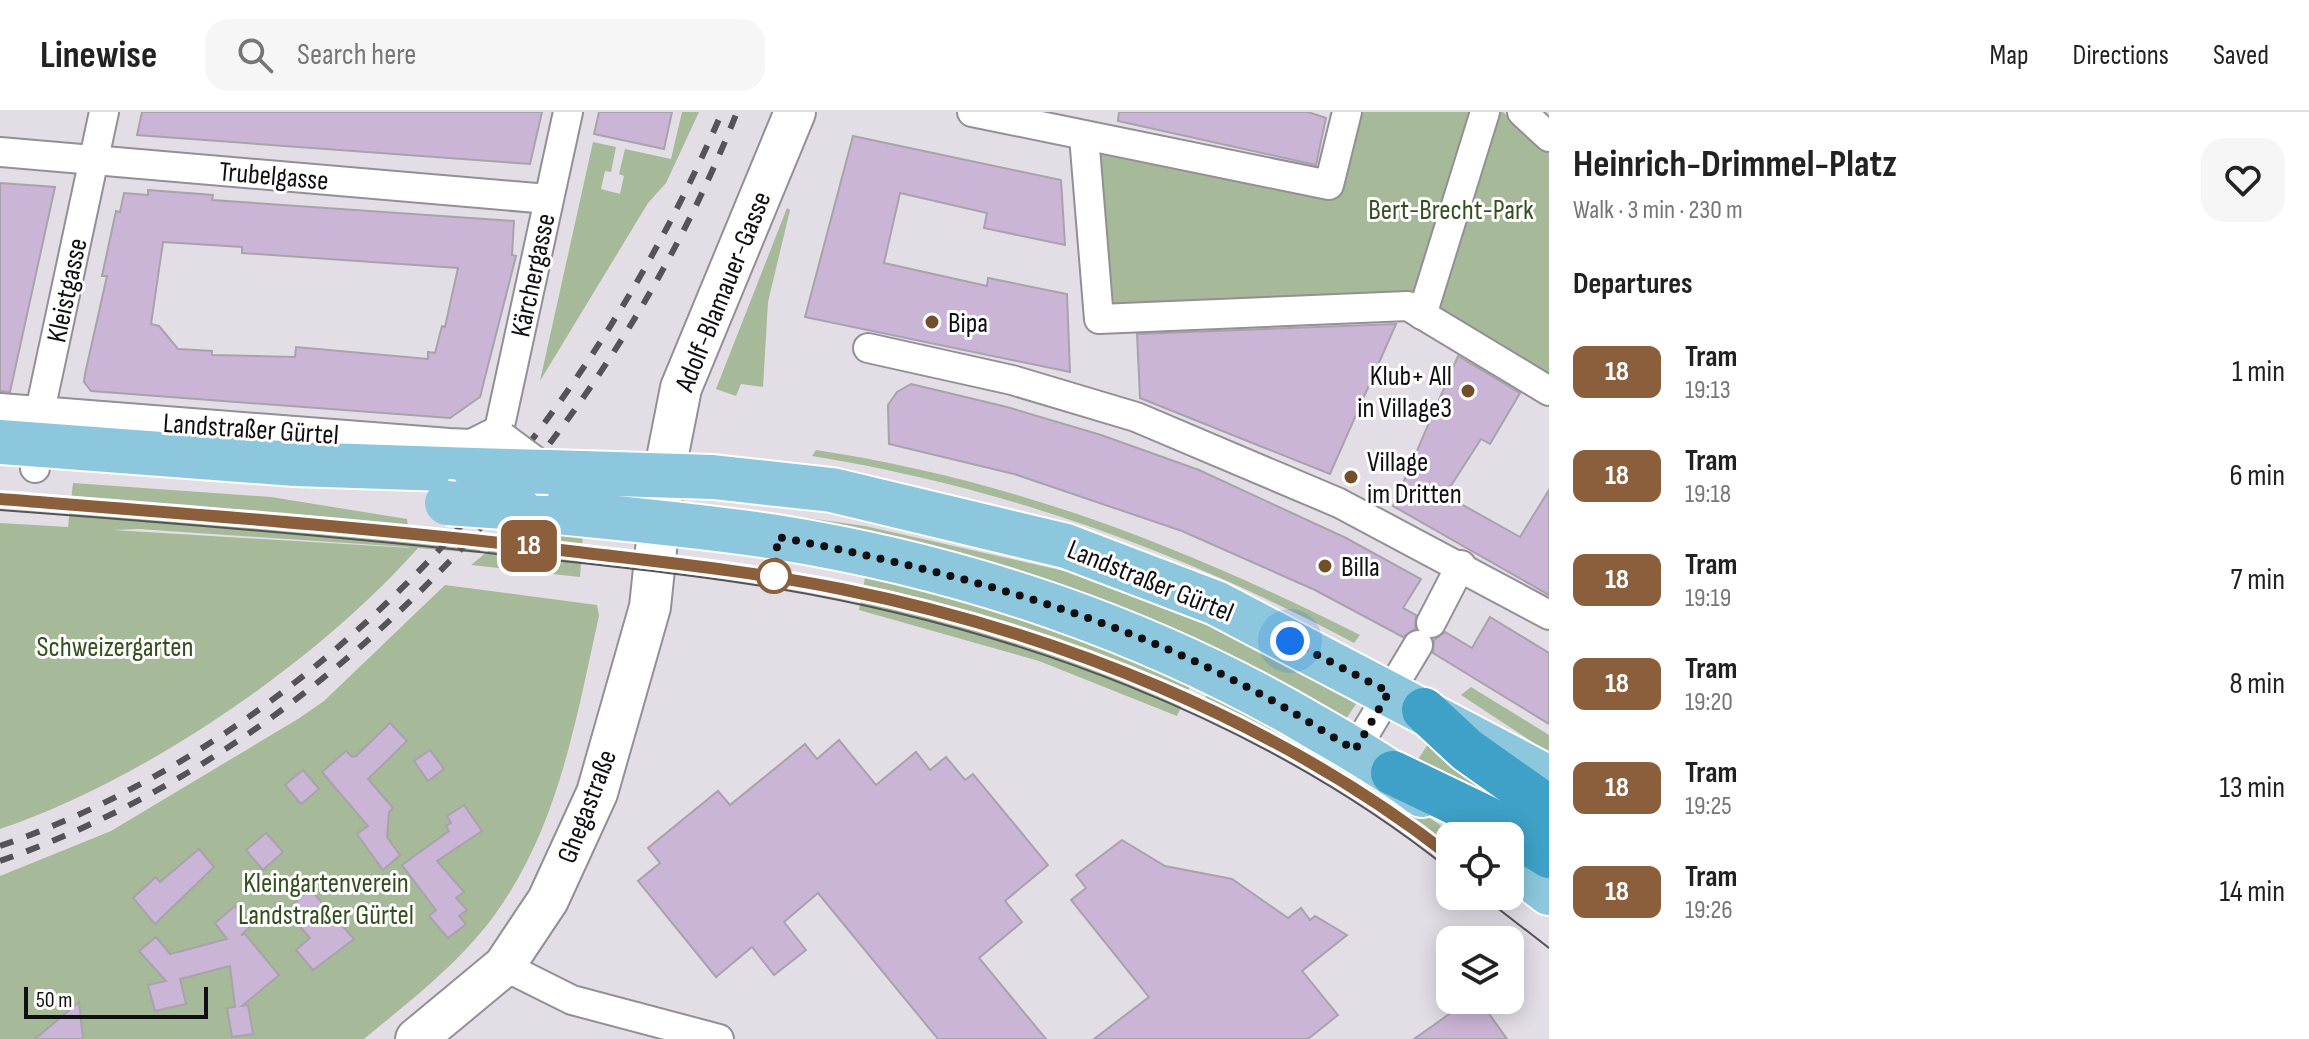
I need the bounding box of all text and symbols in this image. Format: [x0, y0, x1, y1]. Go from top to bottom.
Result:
search box [205, 19, 765, 91]
text: Linewise [40, 33, 157, 78]
icon: search [233, 33, 277, 77]
text: Search here [297, 37, 416, 73]
text: Map [1990, 39, 2029, 72]
text: Directions [2073, 39, 2169, 72]
text: Saved [2213, 39, 2269, 72]
button: heart [2201, 138, 2285, 222]
text: Heinrich-Drimmel-Platz [1573, 142, 1897, 187]
street label: Trubelgasse [218, 155, 330, 198]
street label: Adolf-Blamauer-Gasse [668, 187, 778, 397]
park label: Bert-Brecht-Park [1368, 194, 1534, 227]
text: Walk · 3 min · 230 m [1573, 195, 1743, 226]
street label: Kärchergasse [504, 211, 563, 340]
street label: Kleistgasse [40, 235, 95, 345]
text: Departures [1573, 266, 1693, 302]
place label: Bipa [948, 307, 988, 340]
marker: Bipa [923, 313, 941, 331]
text: Tram [1685, 339, 1737, 375]
text: 1 min [2232, 354, 2285, 390]
text: 18 [1605, 355, 1629, 388]
place label: Klub+ All in Village3 [1357, 360, 1452, 425]
text: 19:13 [1685, 375, 1731, 406]
marker: Klub+ All in Village3 [1459, 382, 1477, 400]
street label: Landstraßer Gürtel [162, 407, 340, 452]
text: Tram [1685, 443, 1737, 479]
place label: Village im Dritten [1367, 446, 1462, 511]
text: 6 min [2229, 458, 2285, 494]
text: 18 [1605, 459, 1629, 492]
marker: Village im Dritten [1342, 468, 1360, 486]
text: 19:18 [1685, 479, 1731, 510]
line badge: 18 [493, 520, 565, 572]
text: 18 [517, 529, 541, 562]
street label: Landstraßer Gürtel [1063, 533, 1238, 630]
text: Tram [1685, 547, 1737, 583]
place label: Billa [1341, 551, 1380, 584]
marker: Billa [1316, 557, 1334, 575]
unlabelled marker [757, 559, 791, 593]
text: 7 min [2231, 562, 2285, 598]
text: 18 [1605, 563, 1629, 596]
text: 19:19 [1685, 583, 1731, 614]
your location [1270, 621, 1310, 661]
park label: Schweizergarten [37, 631, 193, 664]
text: Tram [1685, 651, 1737, 687]
text: 8 min [2229, 666, 2285, 702]
text: 18 [1605, 667, 1629, 700]
text: 19:20 [1685, 687, 1733, 718]
street label: Ghegastraße [551, 745, 624, 868]
text: Tram [1685, 755, 1737, 791]
text: 13 min [2219, 770, 2285, 806]
text: 18 [1605, 771, 1629, 804]
text: 19:25 [1685, 791, 1732, 822]
map controls [1436, 822, 1524, 1014]
button: locate [1436, 822, 1524, 910]
text: Tram [1685, 859, 1737, 895]
park label: Kleingartenverein Landstraßer Gürtel [238, 867, 414, 932]
text: 14 min [2220, 874, 2285, 910]
text: 18 [1605, 875, 1629, 908]
text: 19:26 [1685, 895, 1733, 926]
button: layers [1436, 926, 1524, 1014]
scale bar [24, 983, 208, 1019]
text: 50 m [36, 987, 72, 1014]

